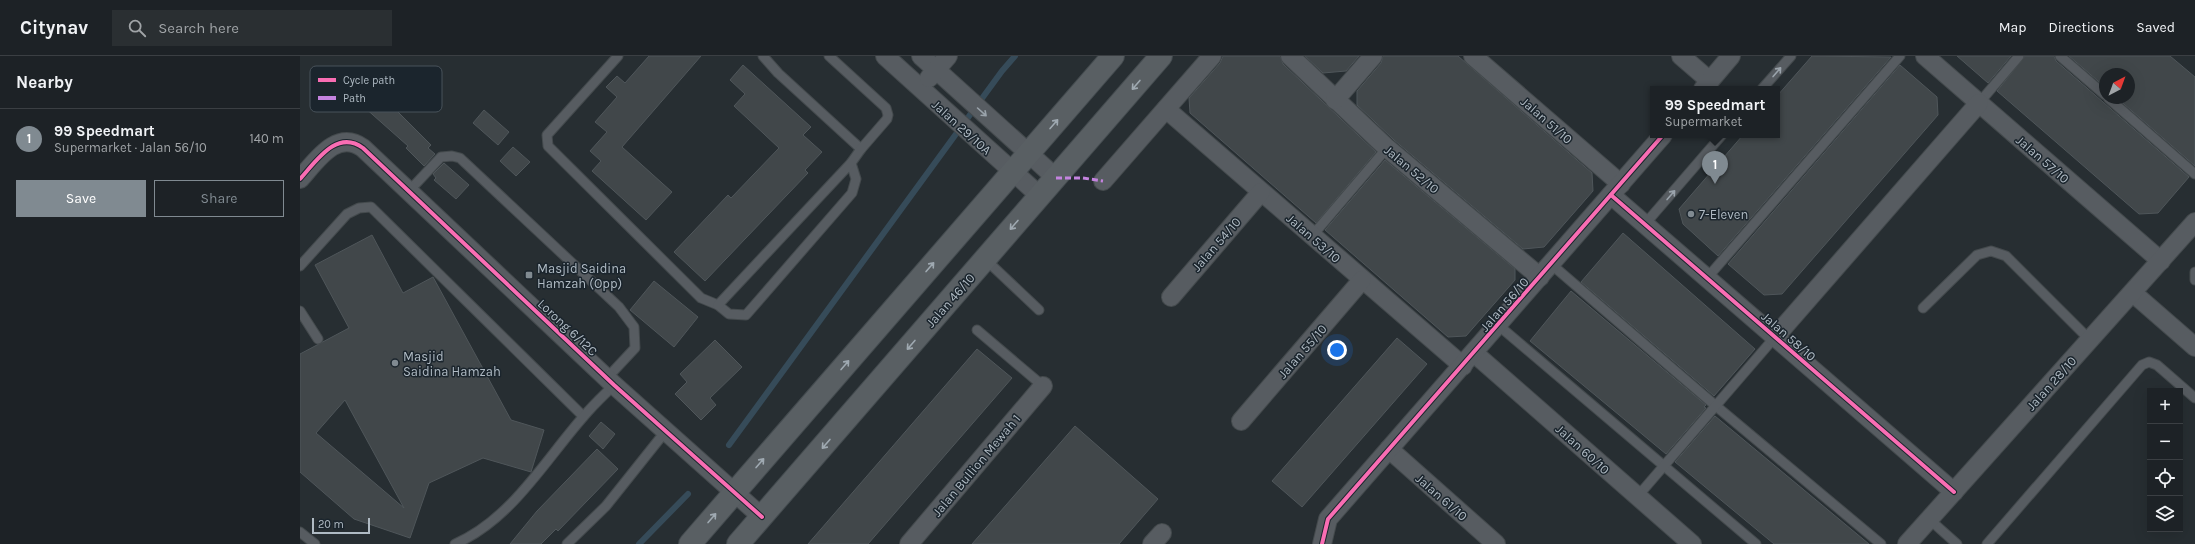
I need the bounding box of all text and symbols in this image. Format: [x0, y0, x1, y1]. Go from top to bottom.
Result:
search box [112, 10, 392, 46]
text: Citynav [20, 17, 88, 39]
icon: search [126, 17, 148, 39]
text: Search here [158, 19, 239, 37]
text: Map [1999, 19, 2027, 36]
text: Directions [2049, 19, 2114, 36]
text: Saved [2136, 19, 2175, 36]
legend [310, 66, 442, 112]
one-way arrow [1772, 67, 1781, 78]
north arrow [2099, 68, 2135, 104]
text: Nearby [16, 72, 73, 92]
text: Cycle path [343, 74, 395, 87]
one-way arrow [1131, 80, 1140, 91]
popup [1650, 86, 1780, 138]
text: Path [343, 92, 366, 105]
street label: Jalan 51/10 [1518, 94, 1576, 147]
text: 99 Speedmart [1665, 96, 1765, 114]
street label: Jalan 29/10A [929, 97, 995, 158]
one-way arrow [977, 108, 987, 117]
text: Supermarket [1665, 114, 1742, 129]
one-way arrow [1050, 119, 1059, 129]
text: 99 Speedmart [54, 122, 155, 140]
text: 1 [27, 131, 31, 146]
text: 140 m [249, 131, 284, 146]
street label: Jalan 57/10 [2013, 132, 2072, 187]
text: Supermarket · Jalan 56/10 [54, 140, 207, 155]
street label: Jalan 52/10 [1381, 142, 1442, 197]
pin: 1 [1702, 151, 1728, 184]
button: Save [16, 180, 146, 217]
button: Share [154, 180, 284, 217]
one-way arrow [1666, 189, 1675, 200]
place label: 7-Eleven [1699, 207, 1748, 222]
marker: 7-Eleven [1686, 209, 1696, 219]
street label: Jalan 53/10 [1284, 211, 1344, 266]
street label: Jalan 54/10 [1189, 214, 1244, 274]
one-way arrow [1010, 220, 1019, 231]
place label: Masjid Saidina Hamzah (Opp) [537, 261, 626, 291]
one-way arrow [926, 262, 935, 272]
marker: Masjid Saidina Hamzah (Opp) [524, 270, 534, 280]
street label: Jalan 46/10 [923, 270, 978, 330]
street label: Jalan 56/10 [1477, 274, 1532, 334]
street label: Lorong 6/12C [535, 296, 601, 359]
street label: Jalan 58/10 [1758, 309, 1819, 364]
street label: Jalan 55/10 [1275, 321, 1330, 381]
one-way arrow [907, 340, 916, 350]
your location [1327, 340, 1347, 360]
place label: Masjid Saidina Hamzah [403, 349, 501, 379]
street label: Jalan 28/10 [2023, 353, 2080, 413]
marker: Masjid Saidina Hamzah [390, 358, 400, 368]
one-way arrow [841, 360, 850, 370]
map controls [2147, 388, 2183, 532]
button: + [2147, 388, 2183, 424]
street label: Jalan Bullion Mewah 1 [929, 411, 1024, 519]
street label: Jalan 60/10 [1553, 421, 1613, 478]
button: − [2147, 424, 2183, 460]
one-way arrow [821, 438, 830, 449]
one-way arrow [756, 458, 765, 469]
button: locate [2147, 460, 2183, 496]
street label: Jalan 61/10 [1413, 471, 1471, 524]
button: layers [2147, 496, 2183, 532]
one-way arrow [708, 513, 717, 524]
scale bar [312, 516, 370, 535]
text: 20 m [318, 518, 344, 531]

